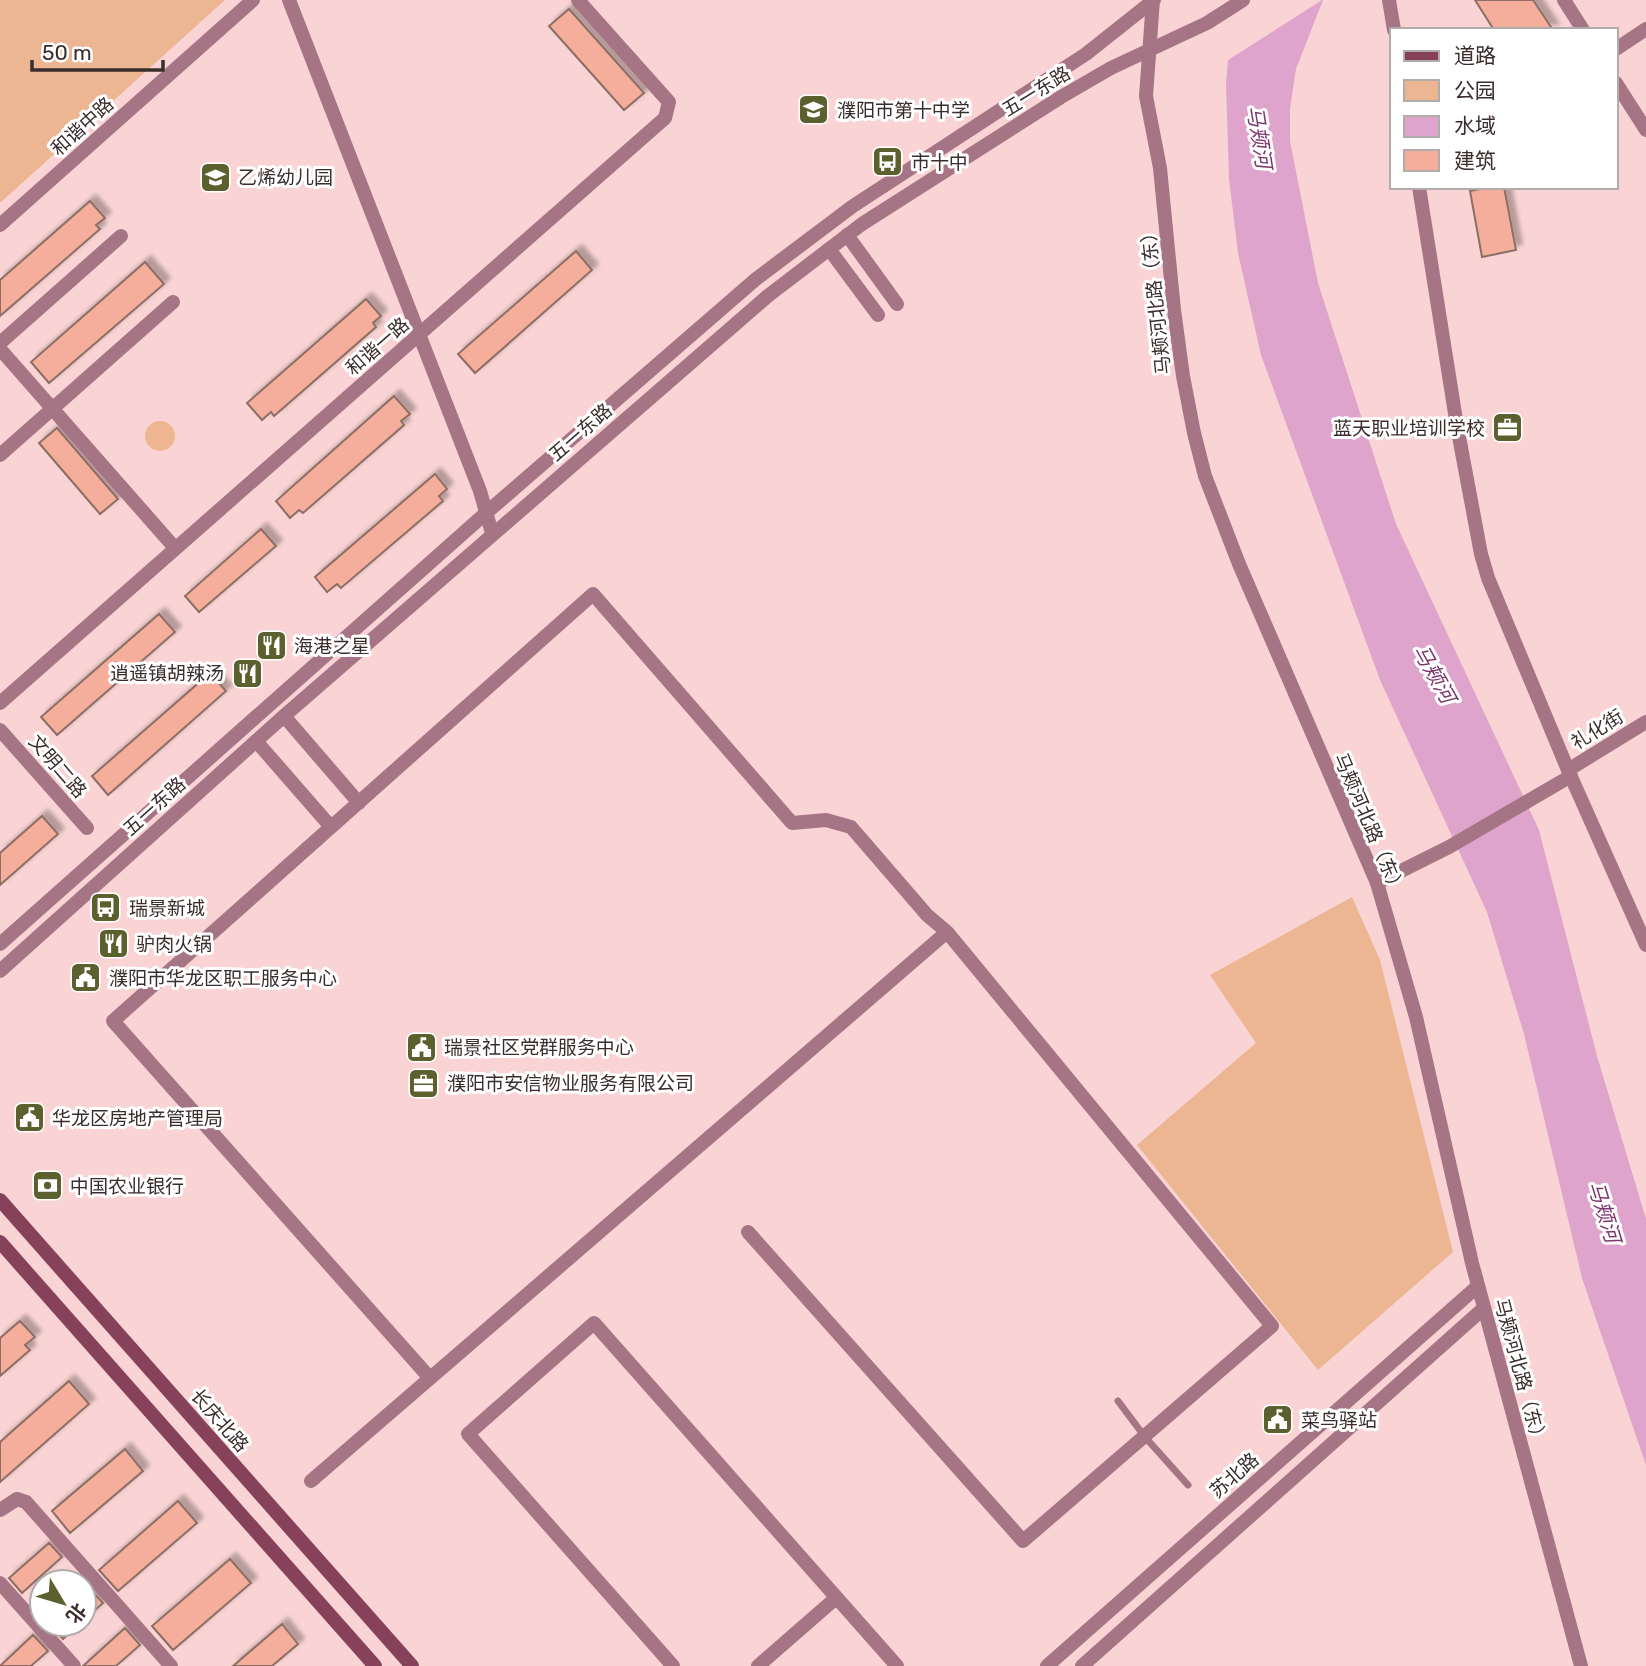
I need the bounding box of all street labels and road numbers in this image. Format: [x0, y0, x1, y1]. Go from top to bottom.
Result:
street label: 五一东路 [998, 62, 1075, 121]
street label: 和谐中路 [46, 92, 118, 160]
street label: 马颊河北路（东） [1136, 222, 1175, 376]
street label: 和谐一路 [341, 313, 414, 380]
street label: 五一东路 [544, 399, 617, 466]
street label: 礼化街 [1567, 705, 1628, 754]
street label: 文明二路 [24, 730, 91, 803]
street label: 马颊河北路（东） [1329, 750, 1410, 899]
street label: 五一东路 [118, 772, 190, 840]
street label: 马颊河北路（东） [1490, 1296, 1551, 1449]
street label: 长庆北路 [186, 1384, 253, 1457]
street label: 苏北路 [1205, 1448, 1263, 1503]

